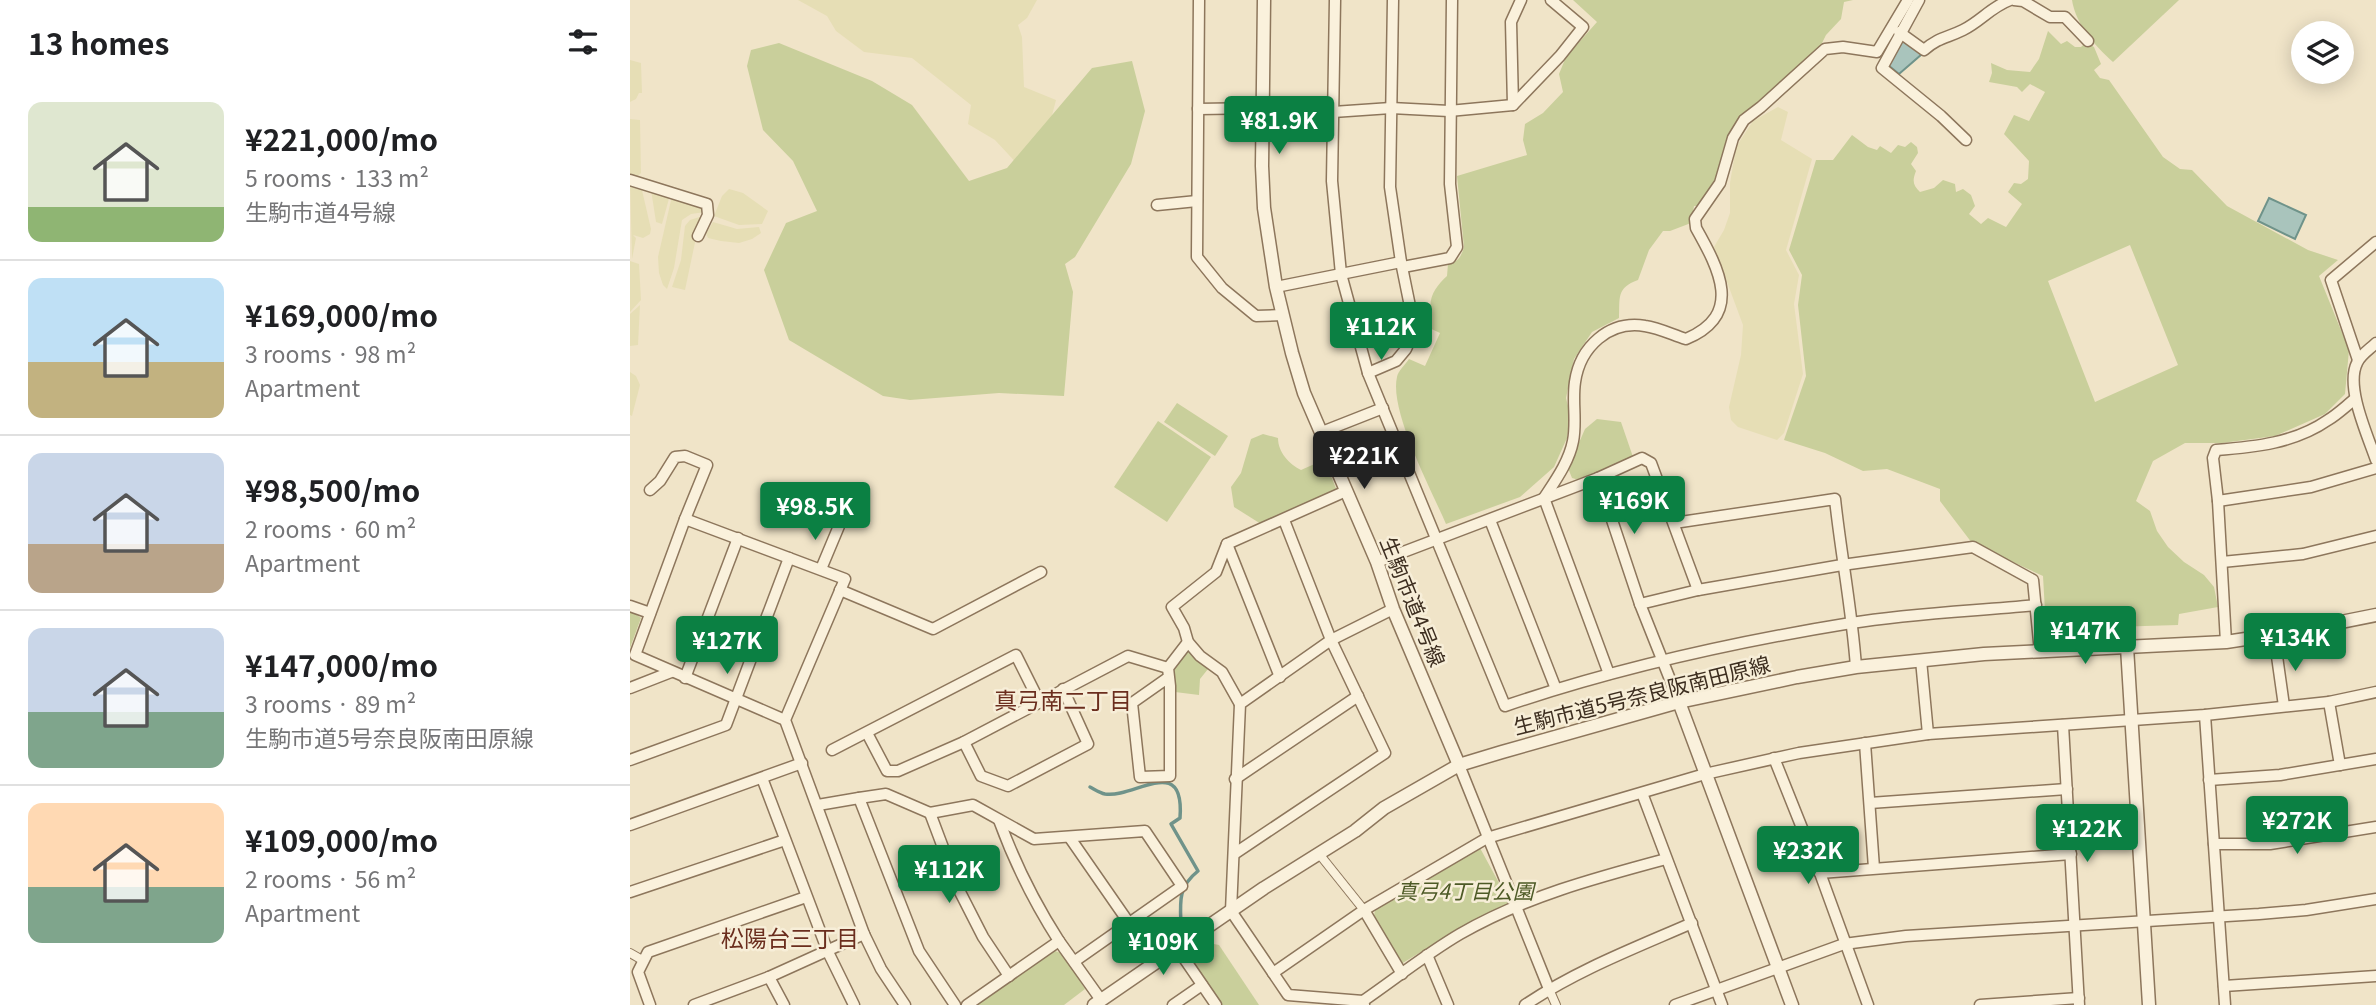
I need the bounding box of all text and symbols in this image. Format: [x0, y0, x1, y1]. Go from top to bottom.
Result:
text: 13 homes [28, 20, 169, 64]
map controls [2291, 21, 2354, 84]
button: layers [2291, 21, 2354, 84]
icon: filters [564, 23, 602, 61]
pin: ¥81.9K [1222, 96, 1336, 156]
text: ¥81.9K [1240, 102, 1318, 136]
text: ¥221,000/mo [245, 116, 438, 160]
icon: home [84, 130, 168, 214]
text: 5 rooms · 133 m² [245, 160, 429, 194]
text: 生駒市道4号線 [245, 194, 396, 228]
text: ¥169,000/mo [245, 292, 438, 336]
pin: ¥112K [1332, 302, 1430, 362]
icon: home [84, 306, 168, 390]
text: ¥112K [1346, 308, 1416, 342]
text: 3 rooms · 98 m² [245, 336, 416, 370]
text: Apartment [245, 370, 360, 404]
pin: ¥221K [1315, 432, 1413, 491]
text: ¥221K [1329, 437, 1399, 471]
text: ¥98,500/mo [245, 467, 420, 511]
pin: ¥169K [1585, 476, 1683, 536]
icon: home [84, 481, 168, 565]
pin: ¥98.5K [758, 482, 872, 542]
text: ¥169K [1599, 482, 1669, 516]
text: ¥98.5K [776, 488, 854, 522]
text: 2 rooms · 60 m² [245, 511, 416, 545]
street label: 生駒市道4号線 [1374, 532, 1454, 671]
text: Apartment [245, 545, 360, 579]
pin: ¥147K [2036, 606, 2134, 666]
text: ¥147K [2050, 612, 2120, 646]
pin: ¥134K [2246, 614, 2344, 673]
pin: ¥127K [678, 616, 776, 676]
text: ¥134K [2260, 619, 2330, 653]
text: ¥127K [692, 622, 762, 656]
text: ¥147,000/mo [245, 642, 438, 686]
street label: 生駒市道5号奈良阪南田原線 [1510, 648, 1773, 741]
icon: home [84, 656, 168, 740]
district label: 真弓南二丁目 [994, 682, 1132, 716]
text: 3 rooms · 89 m² [245, 686, 416, 720]
text: 生駒市道5号奈良阪南田原線 [245, 720, 534, 754]
pin: ¥272K [2248, 796, 2346, 856]
text: ¥272K [2262, 802, 2332, 836]
pin: ¥122K [2038, 804, 2136, 864]
text: ¥122K [2052, 810, 2122, 844]
text: ¥109,000/mo [245, 817, 438, 861]
pin: ¥232K [1759, 826, 1857, 886]
icon: home [84, 831, 168, 915]
text: ¥232K [1773, 832, 1843, 866]
pin: ¥112K [900, 846, 998, 905]
text: ¥112K [914, 851, 984, 885]
text: 2 rooms · 56 m² [245, 861, 416, 895]
park label: 真弓4丁目公園 [1396, 875, 1537, 905]
text: Apartment [245, 895, 360, 929]
pin: ¥109K [1114, 918, 1212, 977]
district label: 松陽台三丁目 [721, 920, 859, 954]
text: ¥109K [1128, 923, 1198, 957]

